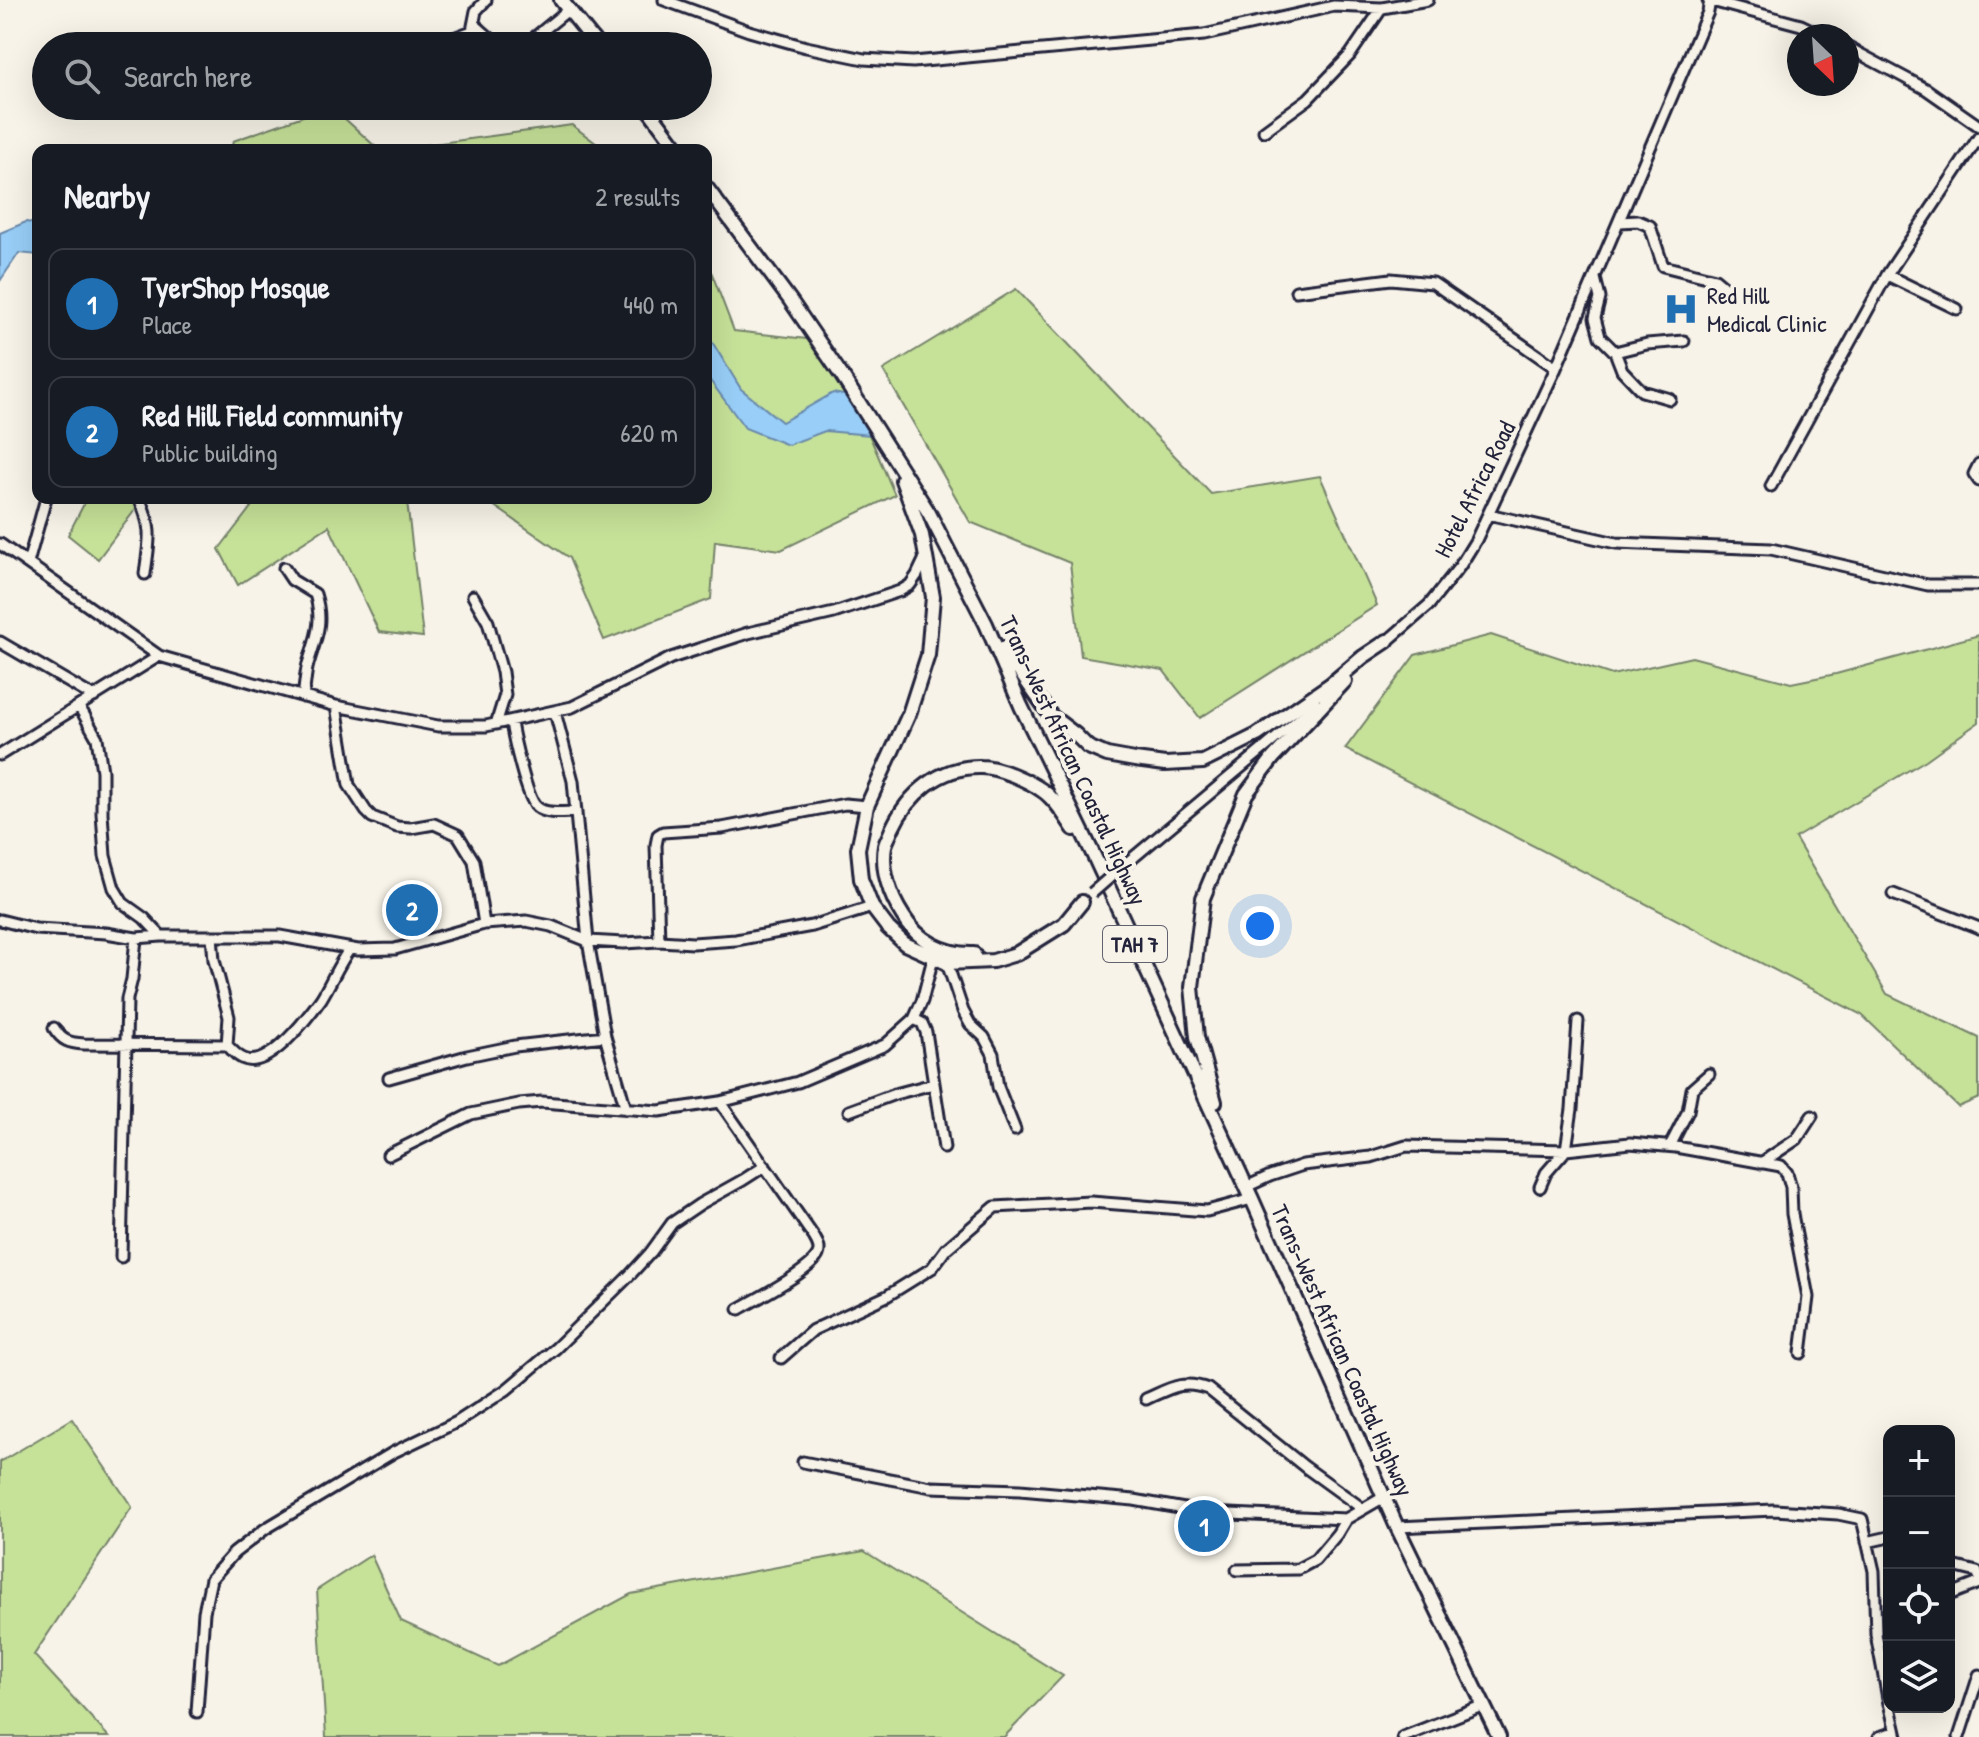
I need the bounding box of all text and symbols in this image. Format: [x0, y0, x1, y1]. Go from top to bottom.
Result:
north arrow [1787, 24, 1859, 96]
search box [32, 32, 712, 120]
icon: search [60, 54, 104, 98]
text: Search here [124, 56, 252, 96]
text: Nearby [64, 173, 150, 219]
text: 2 results [595, 179, 680, 214]
text: TyerShop Mosque [142, 267, 330, 307]
place label: Red Hill Medical Clinic [1707, 279, 1827, 339]
text: 1 [87, 287, 97, 322]
text: 440 m [623, 287, 678, 322]
hospital icon: Red Hill Medical Clinic [1662, 290, 1700, 328]
text: Place [142, 307, 192, 342]
text: Red Hill Field community [142, 395, 403, 435]
text: 2 [86, 415, 98, 450]
text: 620 m [620, 415, 678, 450]
street label: Hotel Africa Road [1426, 415, 1522, 563]
text: Public building [142, 435, 278, 470]
street label: Trans-West African Coastal Highway [993, 610, 1155, 910]
pin: 2 [386, 880, 438, 940]
your location [1240, 906, 1280, 946]
road number: TAH 7 [1103, 926, 1167, 962]
street label: Trans-West African Coastal Highway [1264, 1199, 1422, 1501]
map controls [1883, 1425, 1955, 1713]
button: + [1883, 1425, 1955, 1497]
pin: 1 [1178, 1496, 1230, 1556]
button: − [1883, 1497, 1955, 1569]
button: locate [1883, 1569, 1955, 1641]
button: layers [1883, 1641, 1955, 1713]

